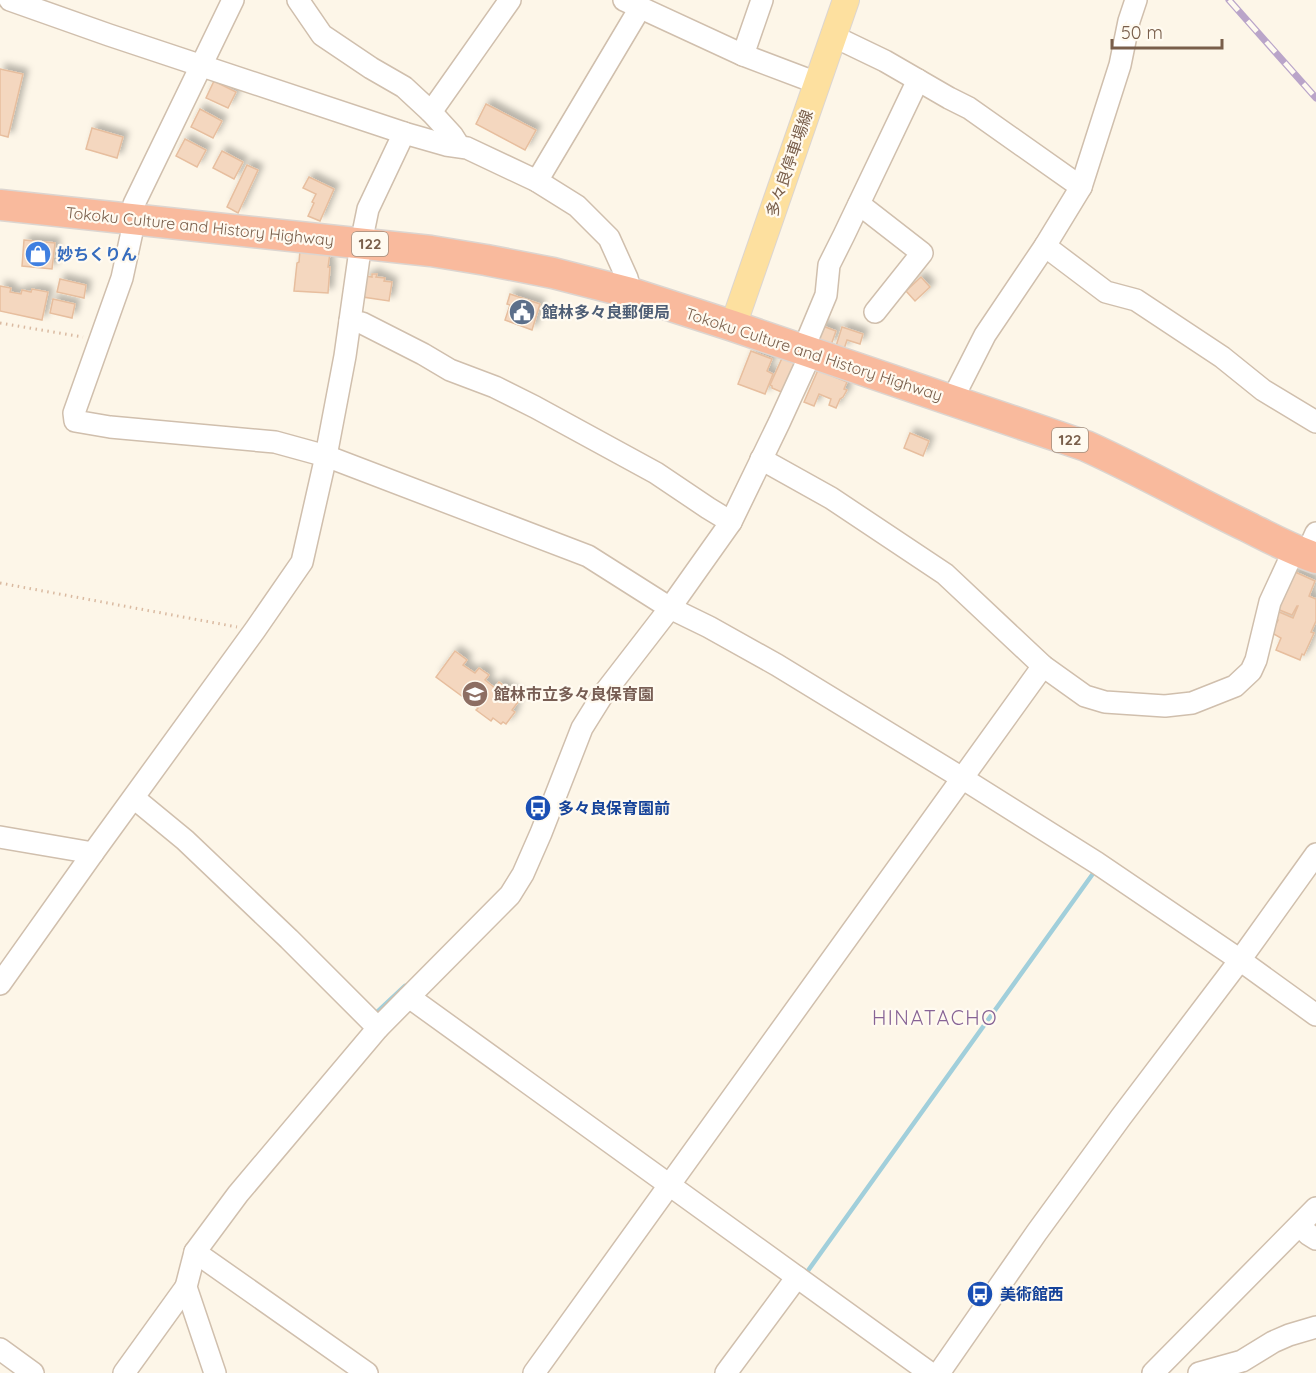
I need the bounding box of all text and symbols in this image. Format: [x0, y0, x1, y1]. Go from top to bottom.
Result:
scale bar [1112, 12, 1222, 50]
text: 50 m [1121, 21, 1163, 44]
street label: 多々良停車場線 [761, 107, 817, 219]
street label: Tokoku Culture and History Highway [65, 202, 335, 250]
road number: 122 [352, 232, 388, 256]
shop icon: 妙ちくりん [23, 239, 53, 269]
place label: 妙ちくりん [57, 244, 137, 264]
public building icon: 館林多々良郵便局 [507, 297, 537, 327]
place label: 館林多々良郵便局 [542, 302, 670, 322]
street label: Tokoku Culture and History Highway [683, 303, 945, 405]
road number: 122 [1052, 428, 1088, 452]
school or university icon: 館林市立多々良保育園 [460, 679, 490, 709]
place label: 館林市立多々良保育園 [494, 684, 654, 704]
bus stop icon: 多々良保育園前 [523, 793, 553, 823]
place label: 多々良保育園前 [558, 798, 670, 818]
district label: HINATACHO [872, 1005, 998, 1030]
bus stop icon: 美術館西 [965, 1279, 995, 1309]
place label: 美術館西 [1000, 1284, 1064, 1304]

